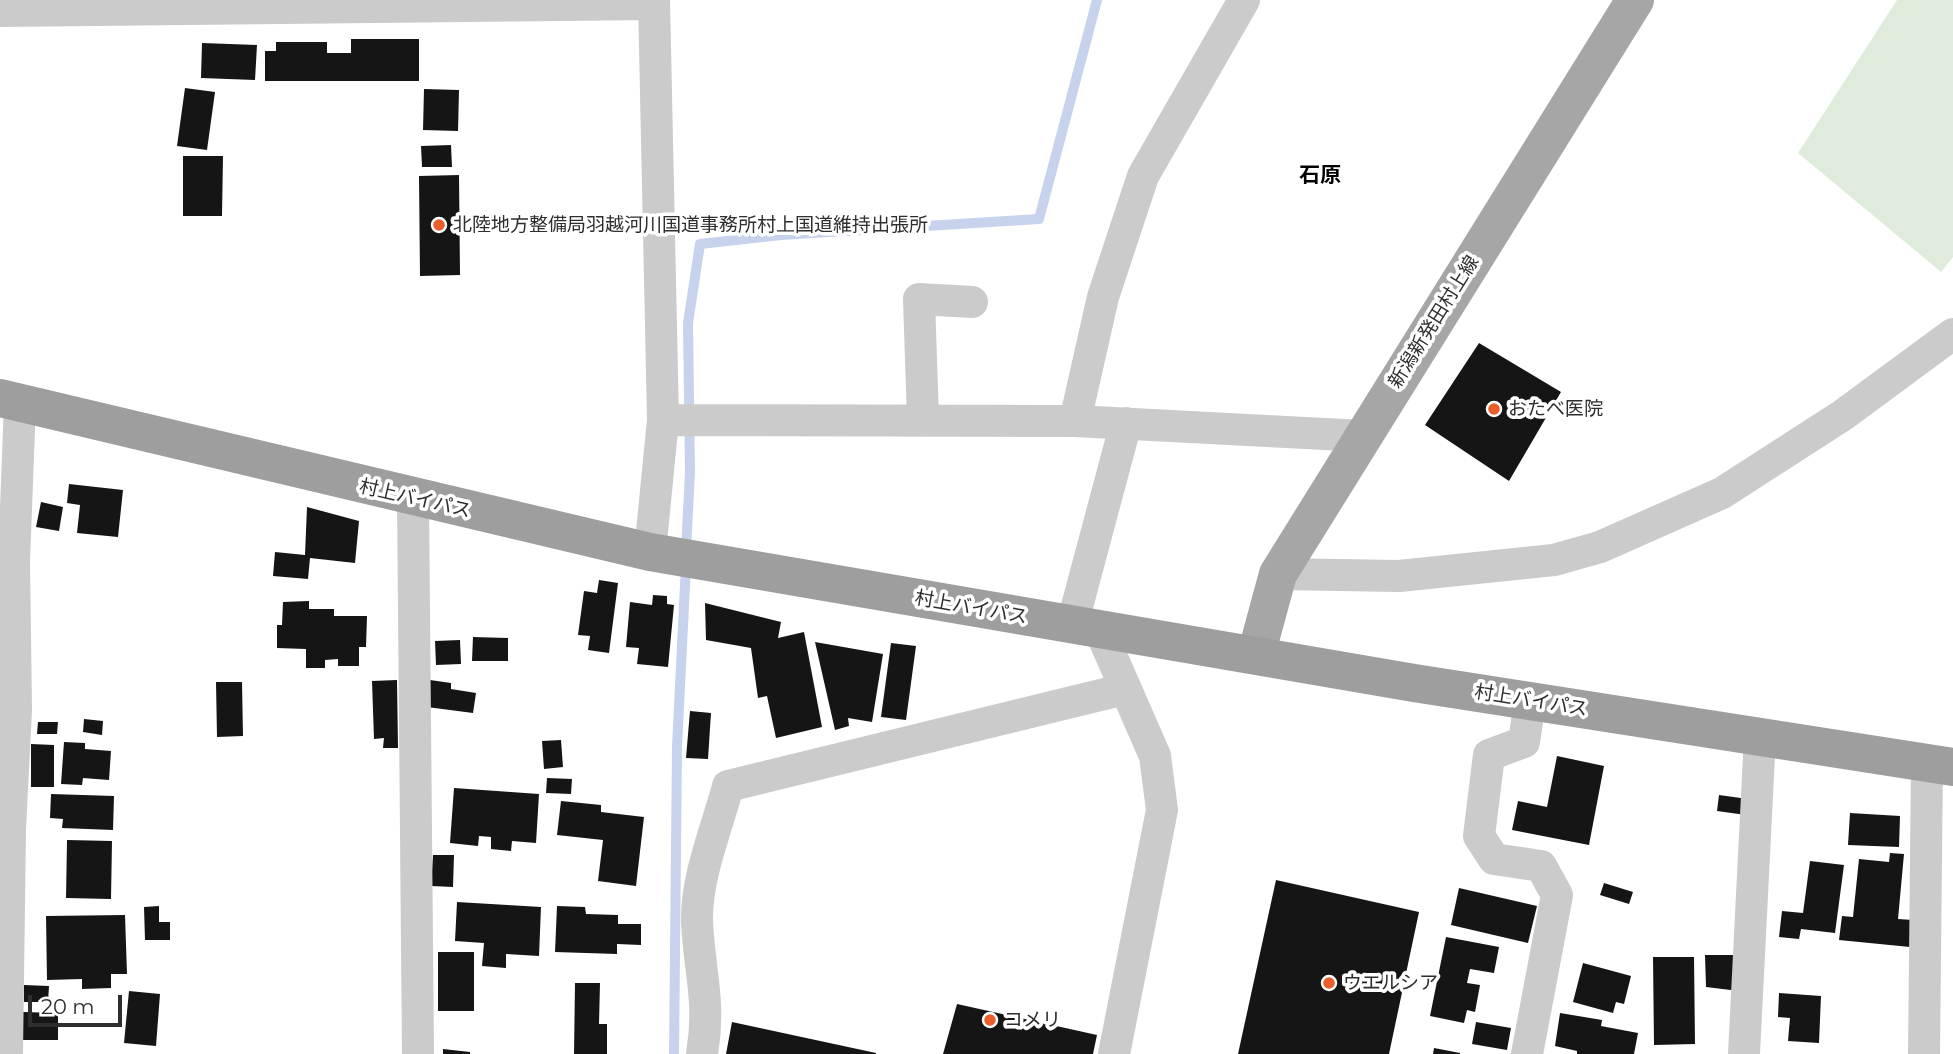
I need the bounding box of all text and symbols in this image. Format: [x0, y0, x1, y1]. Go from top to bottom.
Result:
district label: 石原 [1299, 163, 1341, 189]
place label: 北陸地方整備局羽越河川国道事務所村上国道維持出張所 [453, 214, 928, 236]
marker: 北陸地方整備局羽越河川国道事務所村上国道維持出張所 [431, 217, 447, 233]
street label: 新潟新発田村上線 [1384, 252, 1484, 392]
place label: おたべ医院 [1508, 398, 1603, 420]
marker: おたべ医院 [1486, 401, 1502, 417]
street label: 村上バイパス [357, 475, 473, 523]
street label: 村上バイパス [913, 587, 1029, 629]
street label: 村上バイパス [1473, 681, 1589, 721]
place label: ウエルシア [1343, 972, 1438, 994]
marker: ウエルシア [1321, 975, 1337, 991]
scale bar [32, 981, 126, 1025]
text: 20 m [41, 994, 95, 1019]
place label: コメリ [1004, 1009, 1061, 1031]
marker: コメリ [982, 1012, 998, 1028]

